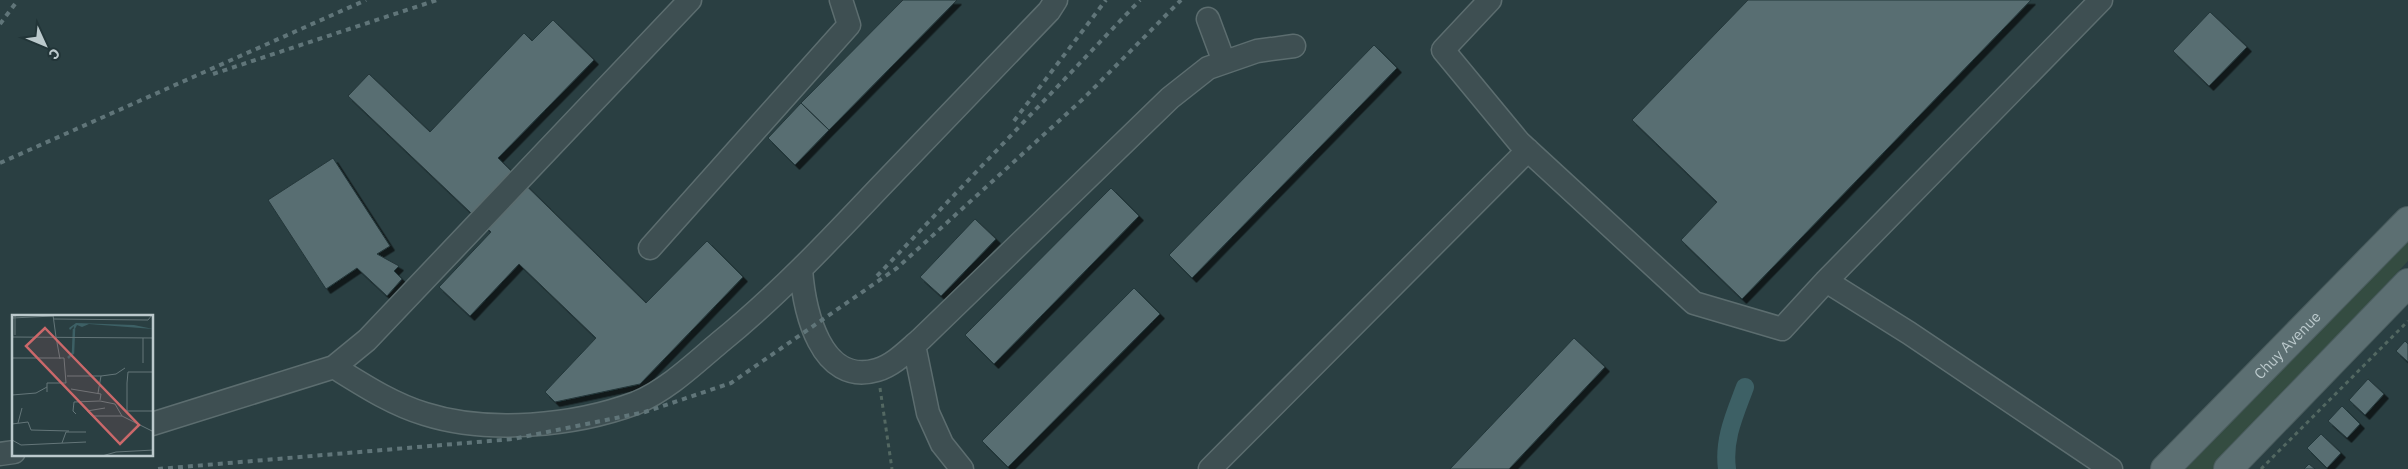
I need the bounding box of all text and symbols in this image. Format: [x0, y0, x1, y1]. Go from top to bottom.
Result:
north arrow [20, 20, 70, 70]
text: С [45, 44, 64, 64]
street label: Chuy Avenue [2249, 307, 2324, 383]
inset map [12, 315, 154, 456]

